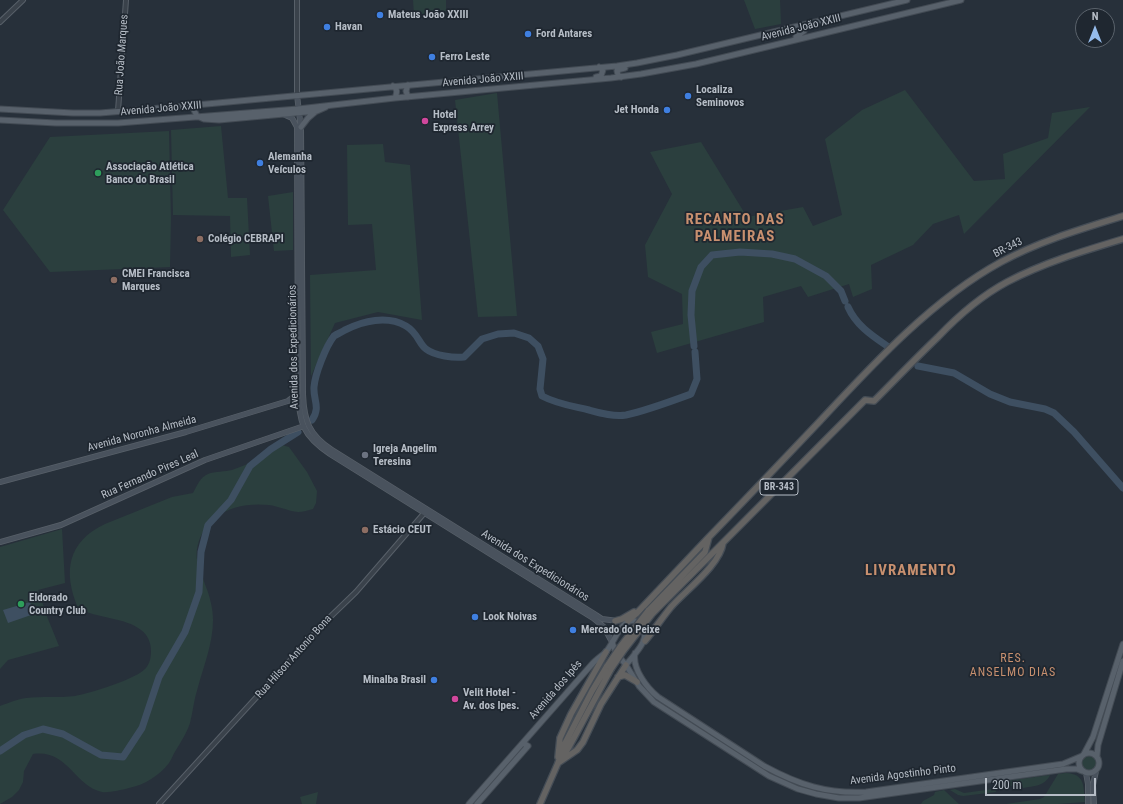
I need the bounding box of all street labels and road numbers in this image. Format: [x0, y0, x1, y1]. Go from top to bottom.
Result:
street label: Avenida João XXIII [760, 12, 842, 44]
street label: Rua João Marques [113, 14, 131, 96]
street label: Avenida João XXIII [442, 70, 524, 90]
street label: Avenida João XXIII [120, 99, 202, 119]
street label: BR-343 [991, 235, 1025, 261]
street label: Avenida dos Expedicionários [286, 285, 302, 409]
street label: Avenida Noronha Almeida [86, 413, 198, 455]
street label: Rua Fernando Pires Leal [99, 448, 201, 502]
road number: BR-343 [760, 479, 798, 495]
street label: Avenida dos Expedicionários [479, 527, 591, 605]
street label: Rua Hilson Antonio Bona [253, 613, 335, 701]
street label: Avenida dos Ipês [527, 658, 585, 722]
street label: Avenida Agostinho Pinto [849, 762, 957, 788]

